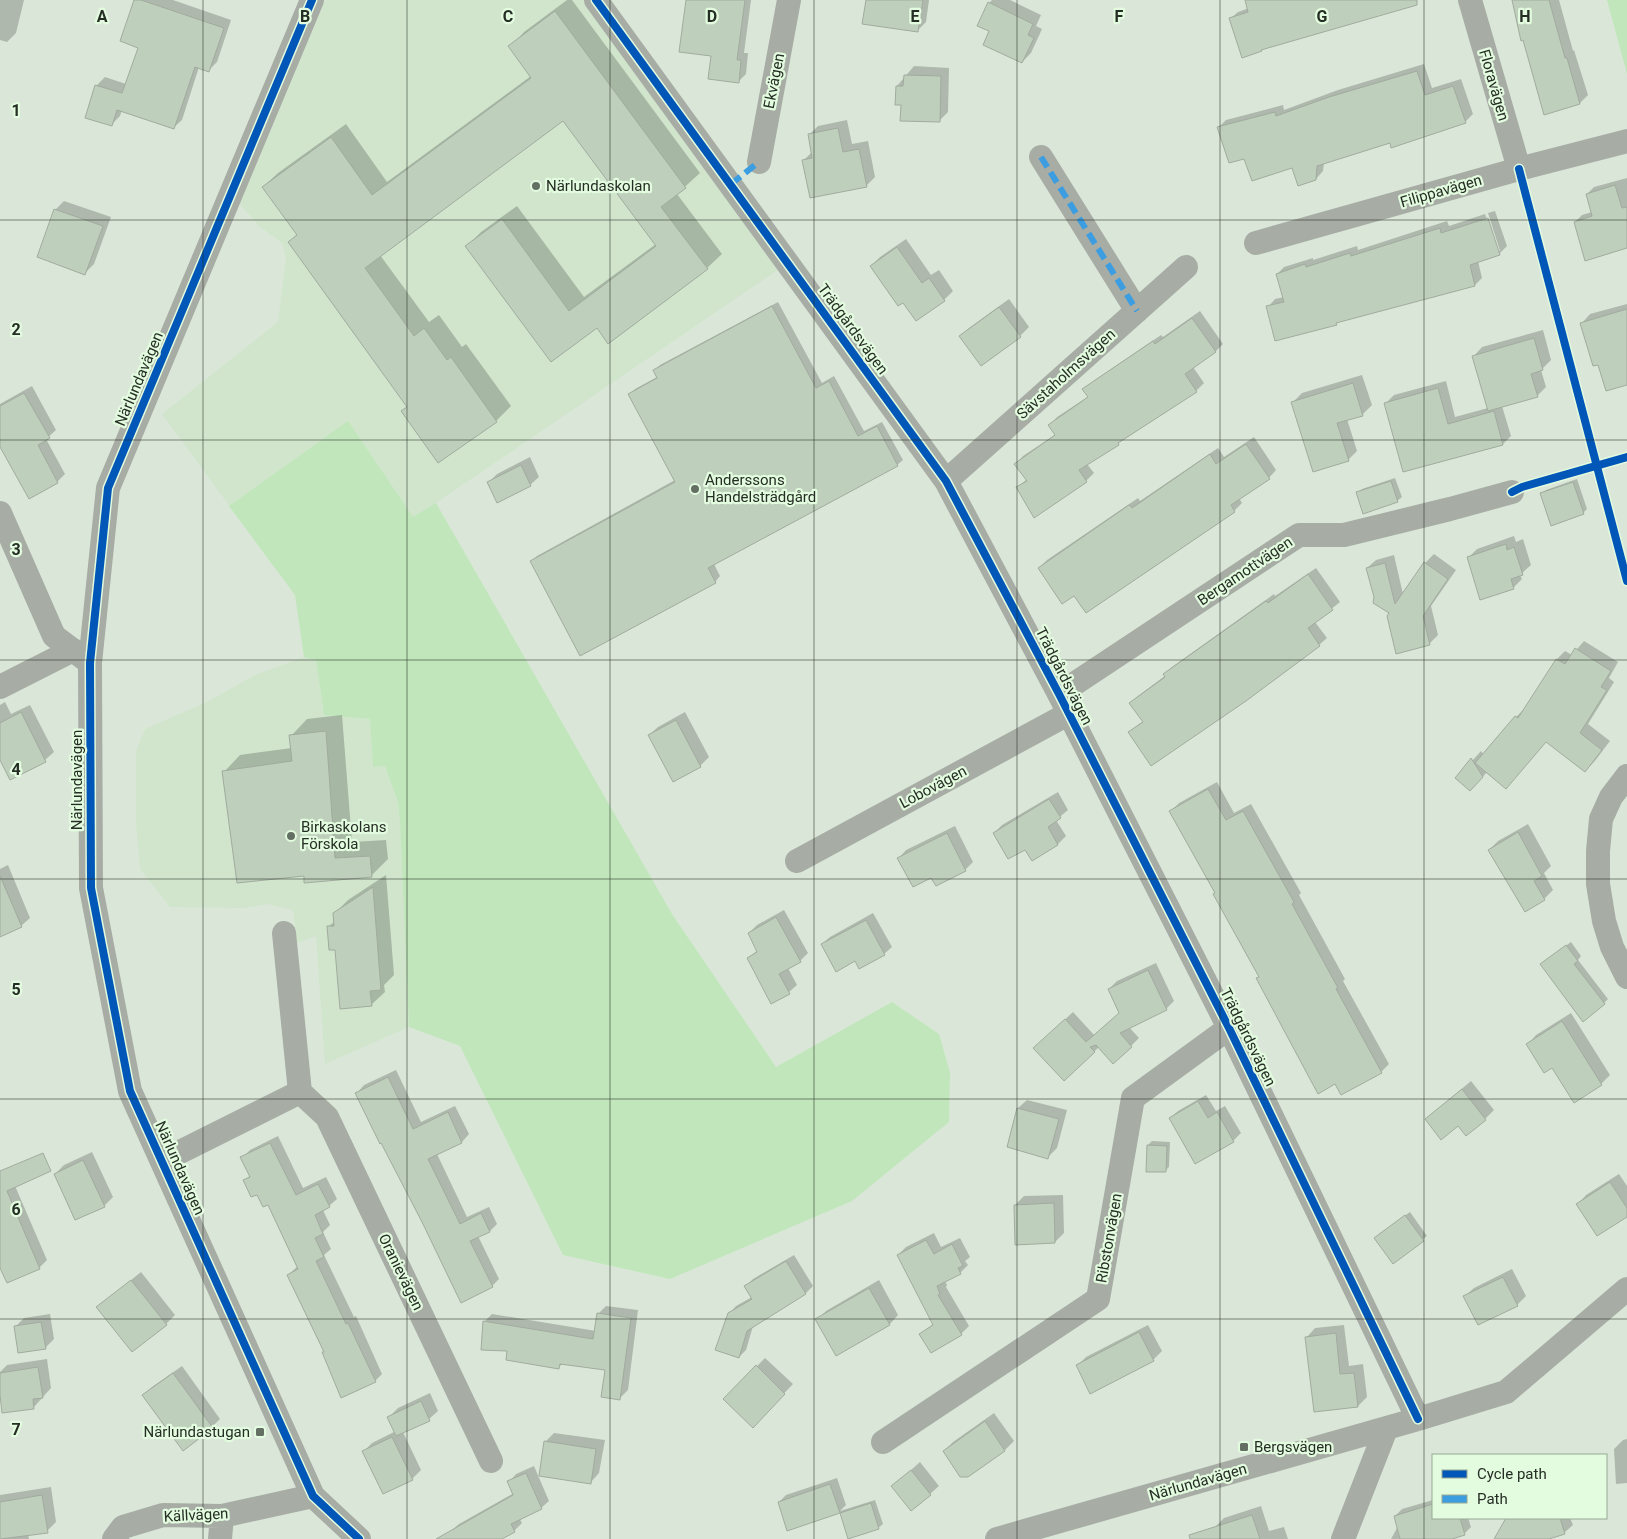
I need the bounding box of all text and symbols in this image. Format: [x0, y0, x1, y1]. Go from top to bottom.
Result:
text: A [97, 7, 108, 26]
text: B [300, 7, 310, 26]
text: C [503, 7, 513, 26]
text: D [707, 7, 717, 26]
text: E [911, 7, 920, 26]
text: F [1115, 7, 1124, 26]
text: G [1317, 7, 1328, 26]
text: H [1519, 7, 1531, 26]
street label: Floravägen [1475, 47, 1513, 123]
street label: Ekvägen [760, 52, 788, 110]
text: 1 [11, 101, 21, 120]
street label: Filippavägen [1398, 171, 1484, 211]
place label: Närlundaskolan [546, 177, 651, 195]
marker: Närlundaskolan [530, 180, 542, 192]
street label: Trädgårdsvägen [814, 280, 892, 378]
text: 2 [11, 320, 21, 339]
street label: Sävstaholmsvägen [1013, 325, 1119, 423]
street label: Närlundavägen [111, 329, 167, 429]
place label: Anderssons Handelsträdgård [705, 471, 816, 506]
marker: Anderssons Handelsträdgård [689, 483, 701, 495]
street label: Bergamottvägen [1194, 533, 1296, 609]
text: 3 [11, 540, 21, 559]
street label: Trädgårdsvägen [1032, 624, 1096, 728]
street label: Närlundavägen [68, 730, 86, 830]
text: 4 [11, 760, 21, 779]
street label: Lobovägen [896, 762, 970, 812]
place label: Birkaskolans Förskola [301, 818, 387, 853]
marker: Birkaskolans Förskola [285, 830, 297, 842]
text: 5 [11, 980, 21, 999]
street label: Trädgårdsvägen [1216, 985, 1280, 1089]
street label: Närlundavägen [151, 1118, 209, 1218]
street label: Ribstonvägen [1092, 1192, 1126, 1284]
text: 6 [11, 1200, 21, 1219]
street label: Oranievägen [375, 1231, 427, 1313]
text: 7 [11, 1420, 21, 1439]
place label: Närlundastugan [143, 1423, 250, 1441]
marker: Närlundastugan [254, 1426, 266, 1438]
place label: Bergsvägen [1254, 1438, 1332, 1456]
marker: Bergsvägen [1238, 1441, 1250, 1453]
legend [1432, 1454, 1607, 1519]
street label: Närlundavägen [1147, 1459, 1249, 1505]
text: Cycle path [1477, 1465, 1547, 1483]
text: Path [1477, 1490, 1508, 1508]
street label: Källvägen [163, 1504, 229, 1526]

